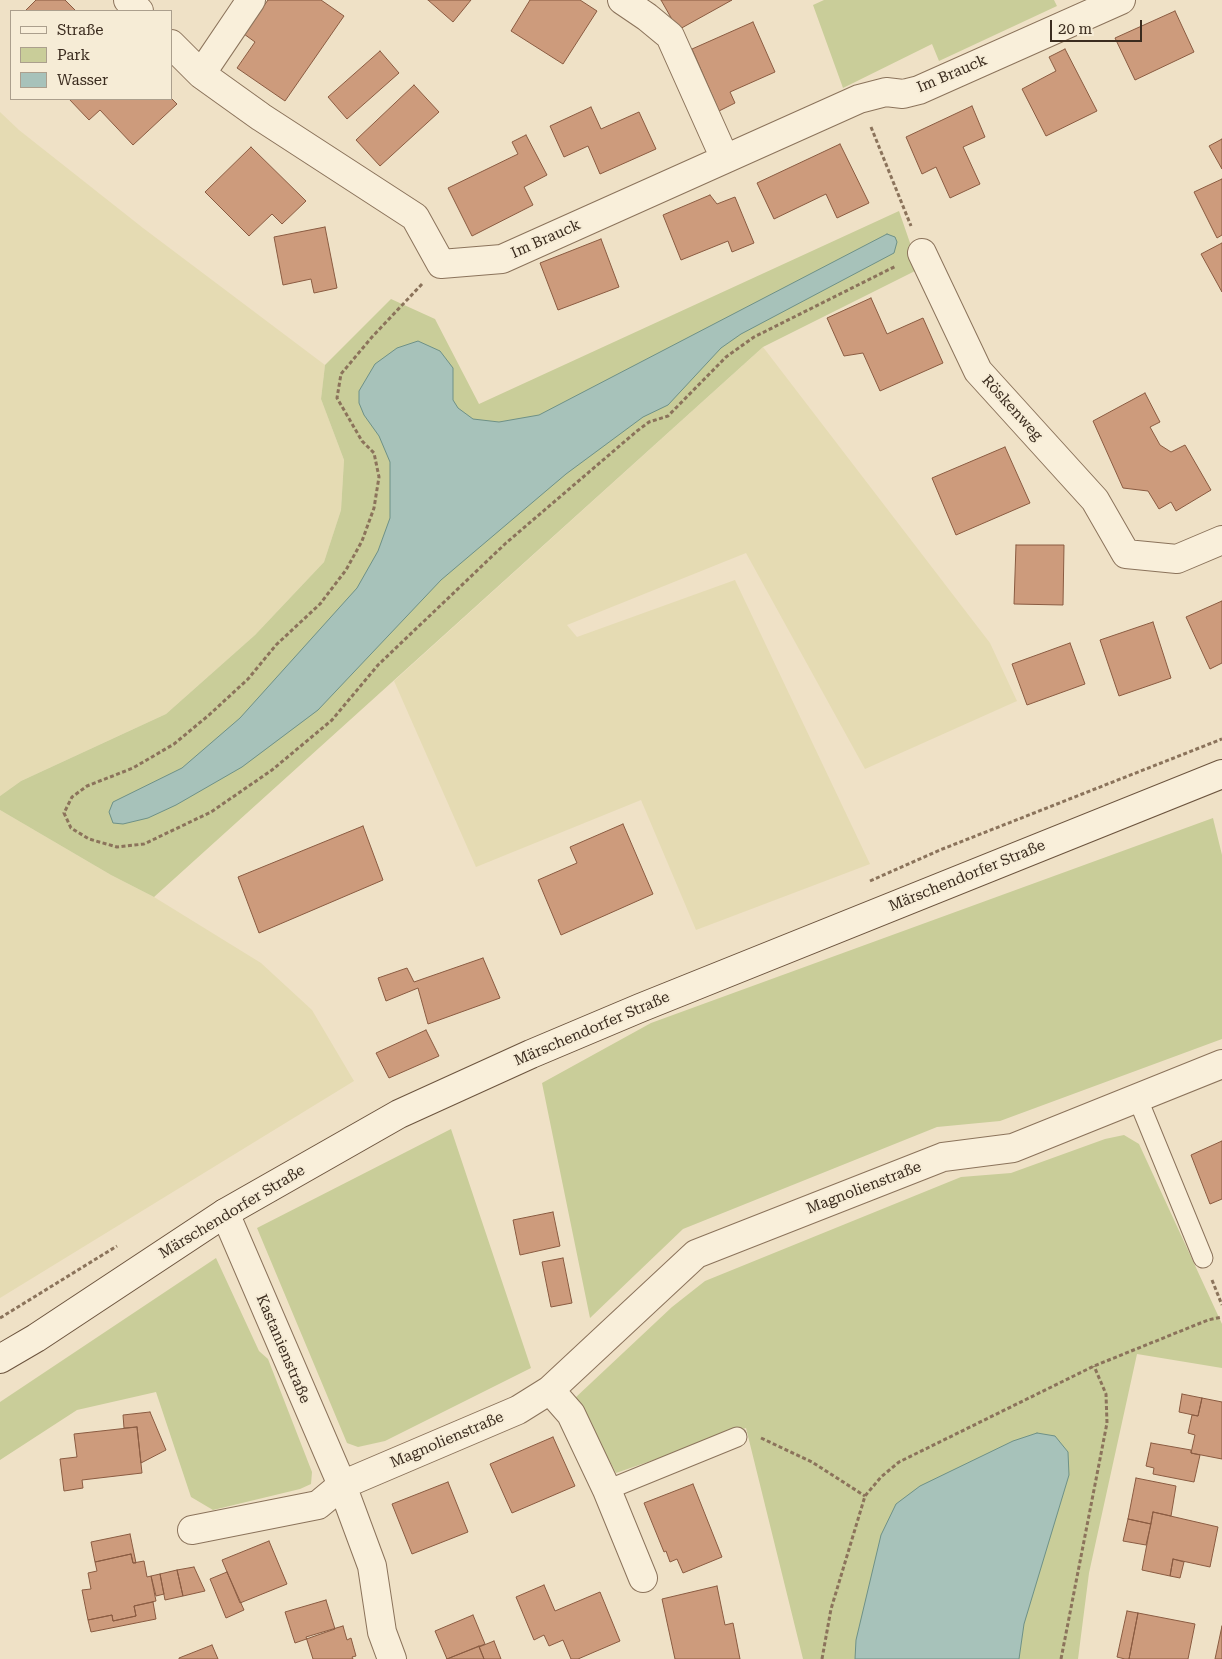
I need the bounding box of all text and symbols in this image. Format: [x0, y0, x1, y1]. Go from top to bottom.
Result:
legend [10, 10, 172, 100]
scale bar [1052, 10, 1144, 42]
text: 20 m [1058, 20, 1092, 38]
text: Straße [57, 21, 104, 39]
text: Park [57, 46, 90, 64]
street label: Im Brauck [914, 51, 990, 97]
text: Wasser [57, 71, 108, 89]
street label: Im Brauck [508, 216, 584, 262]
street label: Röskenweg [978, 371, 1046, 445]
street label: Märschendorfer Straße [886, 836, 1048, 916]
street label: Märschendorfer Straße [512, 988, 672, 1070]
street label: Magnolienstraße [804, 1158, 924, 1218]
street label: Märschendorfer Straße [156, 1161, 308, 1263]
street label: Kastanienstraße [252, 1292, 314, 1406]
street label: Magnolienstraße [388, 1408, 506, 1472]

